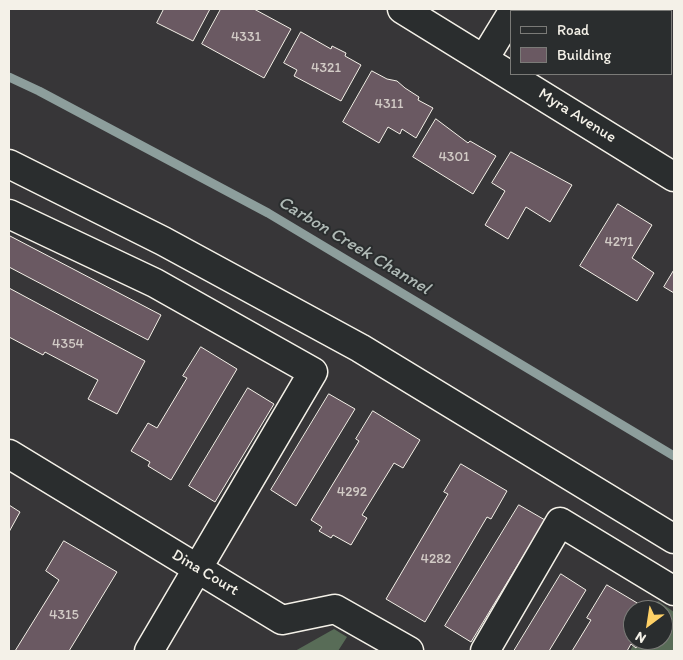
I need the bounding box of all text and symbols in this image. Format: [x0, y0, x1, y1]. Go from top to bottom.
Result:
legend [510, 10, 673, 75]
text: Road [557, 21, 589, 39]
house number: 4331 [231, 29, 261, 45]
text: Building [557, 46, 611, 64]
house number: 4321 [311, 60, 341, 76]
street label: Myra Avenue [535, 85, 619, 147]
house number: 4311 [374, 96, 404, 112]
house number: 4301 [438, 149, 470, 165]
water label: Carbon Creek Channel [274, 192, 434, 300]
house number: 4271 [604, 234, 634, 250]
house number: 4354 [52, 336, 84, 352]
house number: 4292 [337, 484, 367, 500]
street label: Dina Court [168, 546, 242, 600]
house number: 4282 [421, 551, 451, 567]
north arrow [623, 600, 673, 650]
house number: 4315 [49, 607, 79, 623]
text: N [632, 628, 649, 647]

